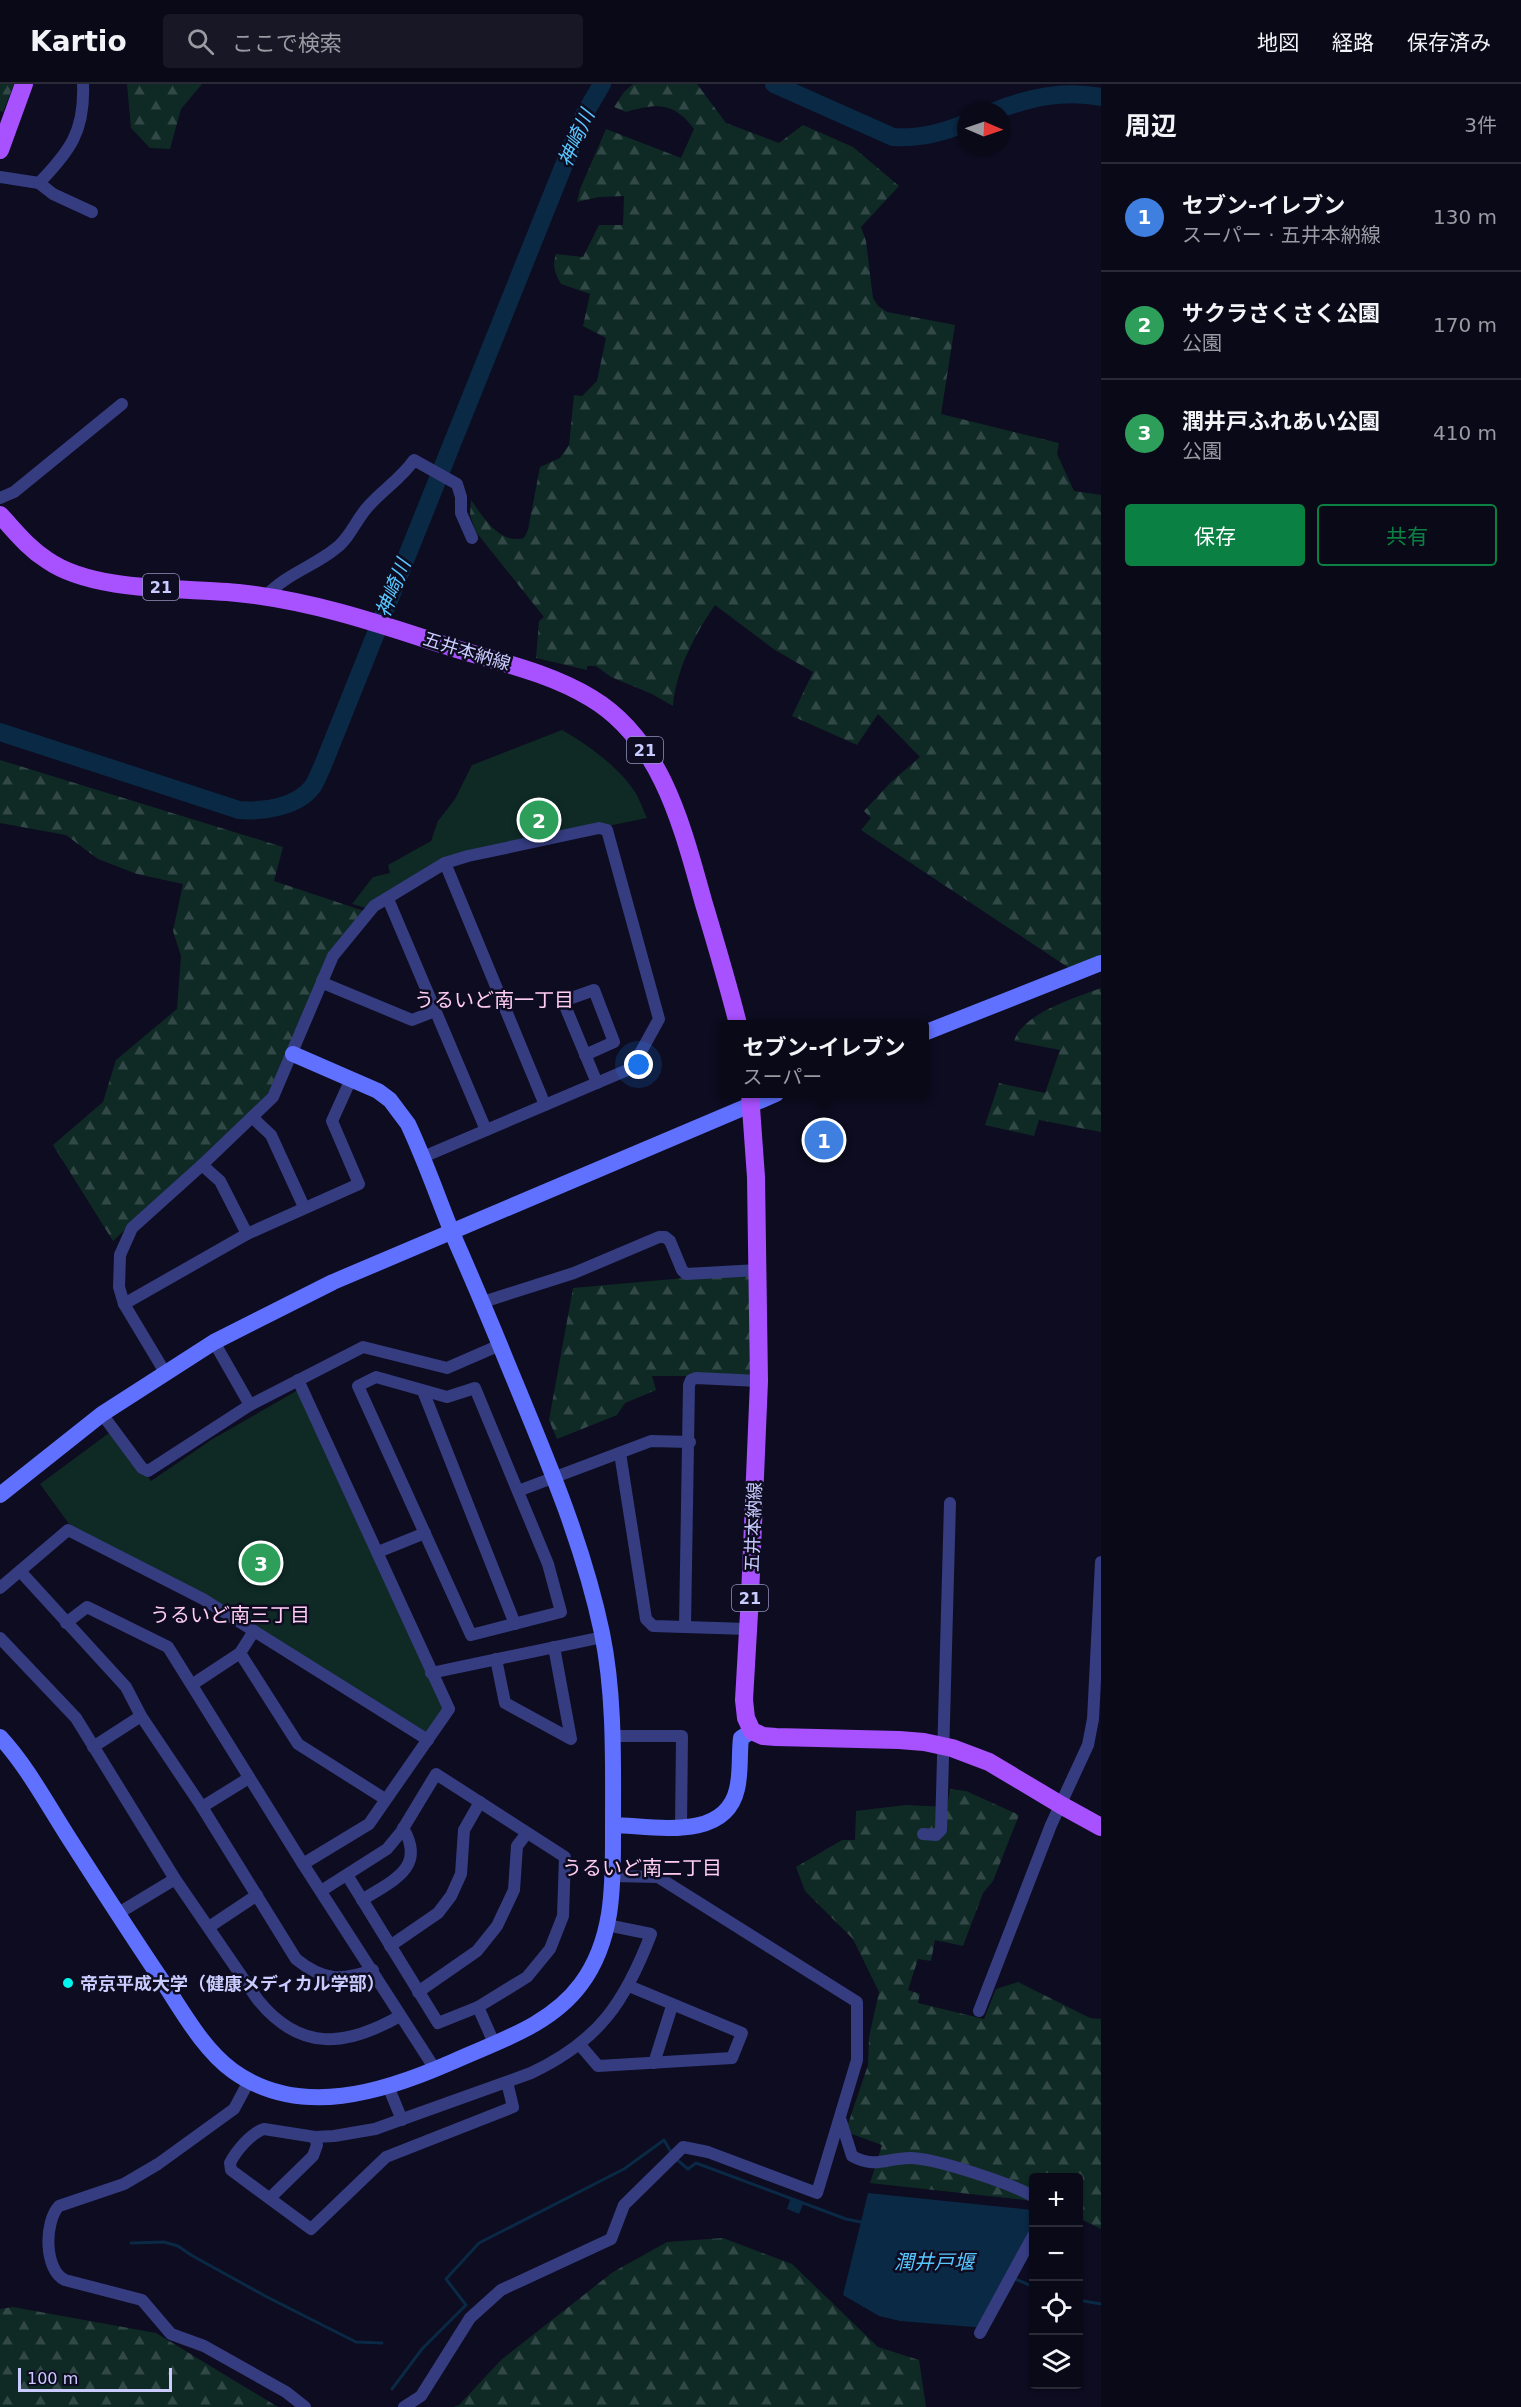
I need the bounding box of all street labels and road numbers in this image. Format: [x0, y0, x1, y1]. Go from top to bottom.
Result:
road number: 21 [143, 574, 179, 600]
street label: 五井本納線 [421, 628, 513, 674]
road number: 21 [627, 737, 663, 763]
street label: 五井本納線 [741, 1482, 765, 1572]
road number: 21 [732, 1585, 768, 1611]

